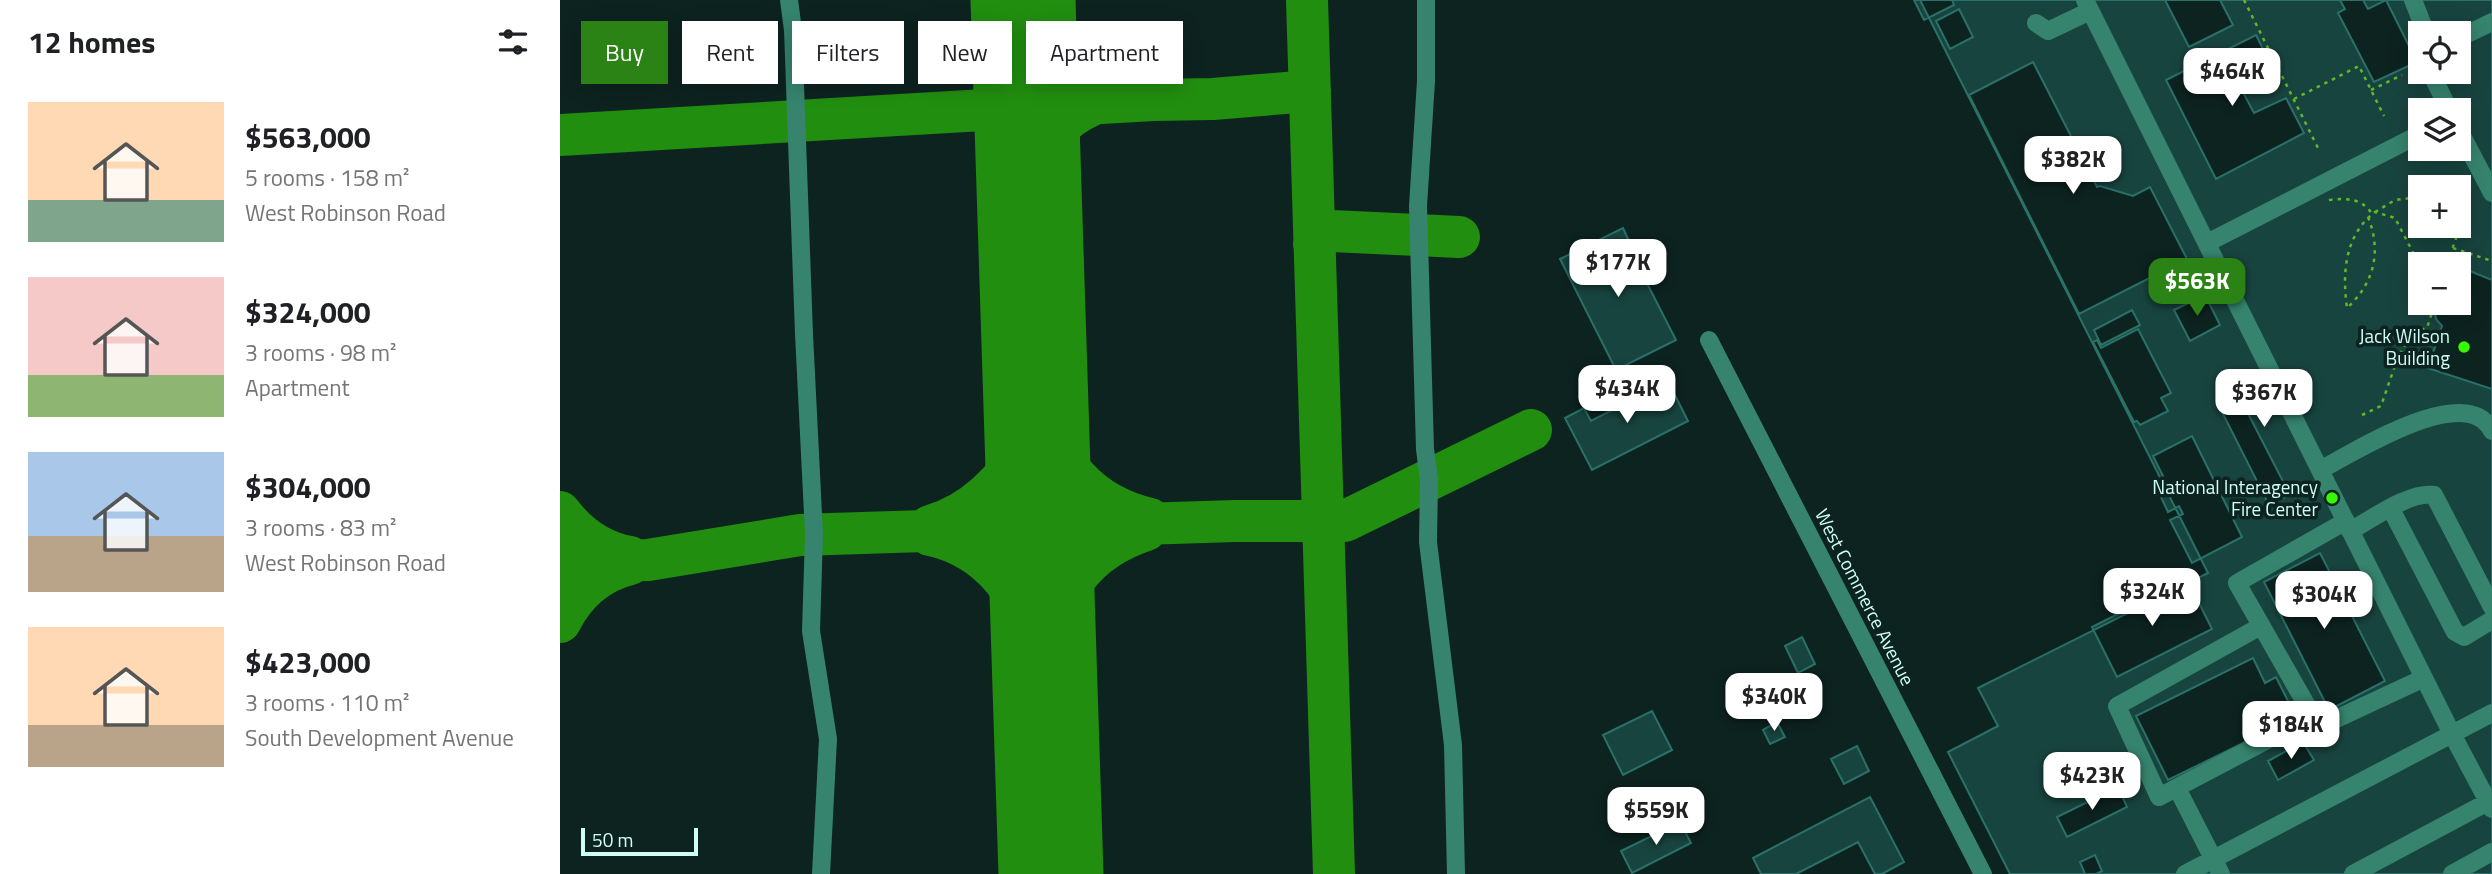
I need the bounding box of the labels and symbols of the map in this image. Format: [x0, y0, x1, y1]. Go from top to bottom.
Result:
pin: $464K [2183, 48, 2281, 108]
pin: $382K [2024, 136, 2122, 196]
pin: $177K [1569, 240, 1667, 299]
pin: $563K [2148, 258, 2246, 318]
place label: Jack Wilson Building [2359, 321, 2450, 372]
marker: Jack Wilson Building [2456, 339, 2472, 355]
pin: $434K [1578, 366, 1676, 425]
pin: $367K [2215, 370, 2313, 429]
place label: National Interagency Fire Center [2152, 472, 2318, 523]
marker: National Interagency Fire Center [2324, 490, 2340, 506]
street label: West Commerce Avenue [1808, 503, 1923, 690]
pin: $324K [2103, 568, 2201, 628]
pin: $304K [2275, 572, 2373, 631]
pin: $340K [1725, 674, 1823, 733]
pin: $184K [2242, 702, 2340, 761]
pin: $423K [2043, 752, 2141, 812]
pin: $559K [1607, 788, 1705, 847]
scale bar [581, 825, 698, 857]

